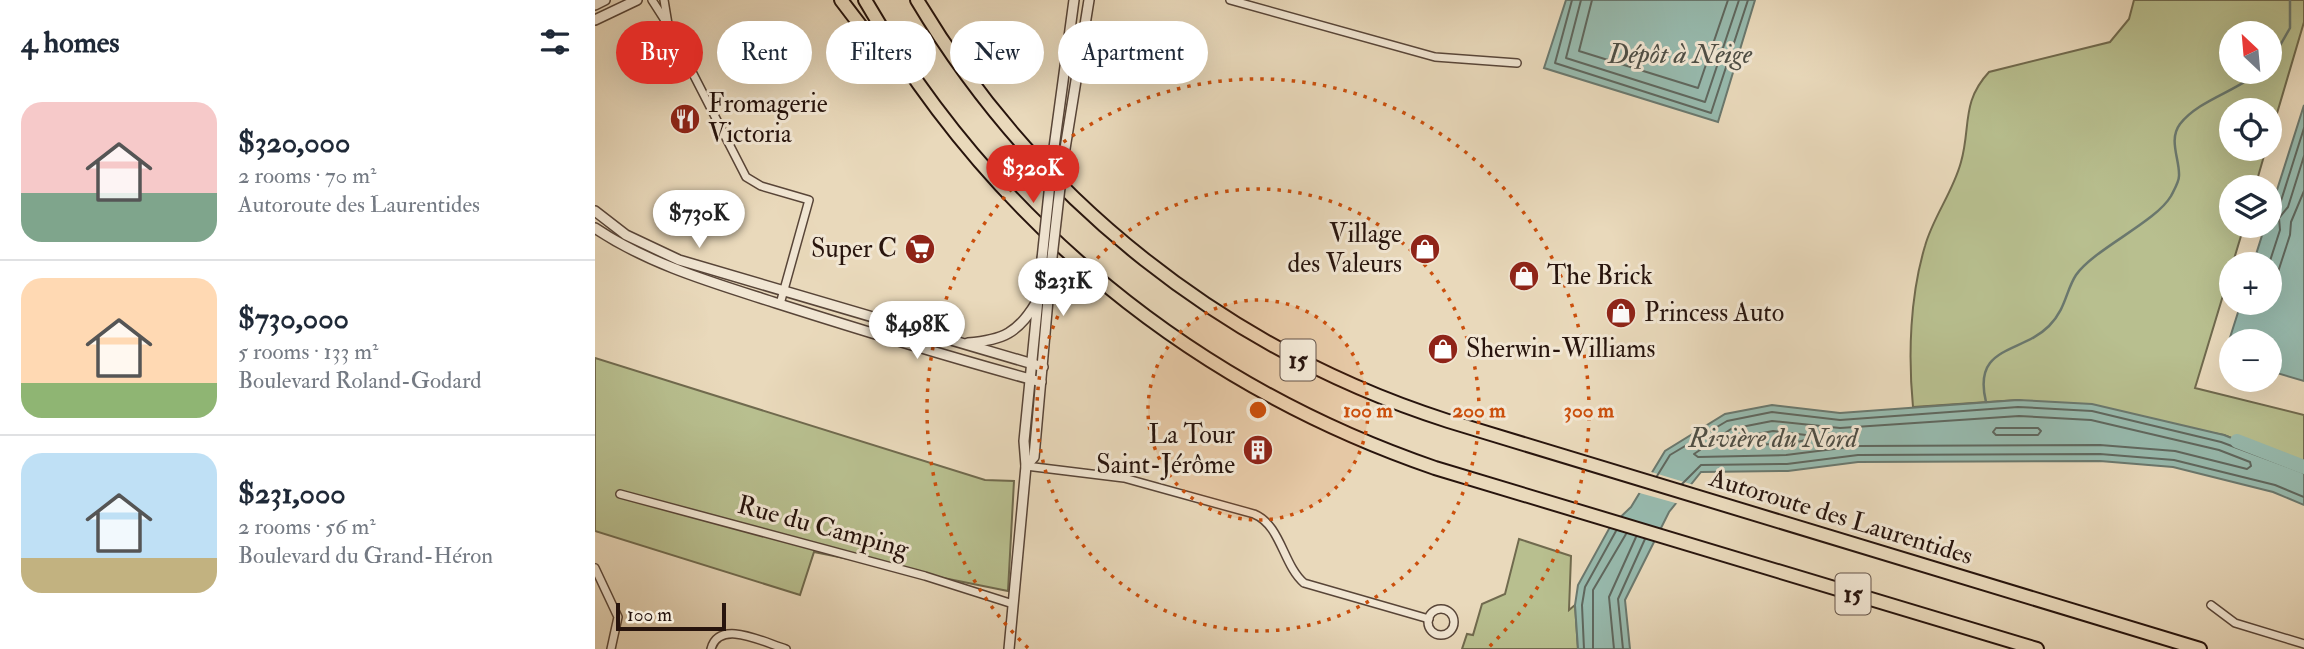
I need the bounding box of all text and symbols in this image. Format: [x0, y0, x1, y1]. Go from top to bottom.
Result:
chip: Buy [616, 21, 703, 84]
chip: Rent [717, 21, 812, 84]
chip: Filters [826, 21, 936, 84]
chip: New [950, 21, 1044, 84]
chip: Apartment [1058, 21, 1208, 84]
north arrow [2219, 21, 2282, 84]
map controls [2219, 21, 2282, 392]
icon: filters [536, 23, 574, 61]
text: 4 homes [21, 24, 120, 61]
water label: Dépôt à Neige [1607, 37, 1753, 72]
place label: Fromagerie Victoria [708, 88, 828, 150]
button: locate [2219, 98, 2282, 161]
restaurant icon: Fromagerie Victoria [668, 102, 702, 136]
text: $320,000 [238, 124, 350, 161]
icon: home [77, 130, 161, 214]
pin: $320K [984, 146, 1082, 205]
text: $320K [1002, 153, 1064, 182]
text: 2 rooms · 70 m² [238, 161, 377, 190]
button: layers [2219, 175, 2282, 238]
text: Autoroute des Laurentides [238, 190, 480, 219]
pin: $730K [650, 190, 748, 250]
text: $730K [669, 198, 729, 227]
place label: Village des Valeurs [1288, 218, 1402, 280]
supermarket icon: Super C [903, 232, 937, 266]
shop icon: Village des Valeurs [1408, 232, 1442, 266]
place label: Super C [811, 233, 897, 266]
button: + [2219, 252, 2282, 315]
pin: $231K [1014, 258, 1112, 318]
shop icon: The Brick [1507, 259, 1541, 293]
place label: The Brick [1547, 260, 1653, 292]
text: $231K [1034, 266, 1092, 295]
shop icon: Princess Auto [1604, 296, 1638, 330]
place label: Princess Auto [1644, 297, 1784, 329]
text: $730,000 [238, 300, 349, 337]
pin: $498K [868, 302, 966, 361]
icon: home [77, 306, 161, 390]
text: $498K [885, 309, 949, 338]
button: − [2219, 329, 2282, 392]
shop icon: Sherwin-Williams [1426, 332, 1460, 366]
place label: Sherwin-Williams [1466, 333, 1655, 365]
text: 5 rooms · 133 m² [238, 337, 379, 366]
road number: 15 [1281, 340, 1315, 380]
text: Boulevard Roland-Godard [238, 366, 482, 395]
text: 100 m [1343, 397, 1394, 424]
text: 200 m [1453, 397, 1506, 424]
text: 300 m [1564, 397, 1615, 424]
centre of rings [1246, 398, 1270, 422]
place label: La Tour Saint-Jérôme [1096, 419, 1235, 481]
water label: Rivière du Nord [1687, 421, 1860, 456]
building icon: La Tour Saint-Jérôme [1241, 433, 1275, 467]
street label: Autoroute des Laurentides [1705, 461, 1977, 572]
text: $231,000 [238, 475, 346, 512]
icon: home [77, 481, 161, 565]
street label: Rue du Camping [734, 489, 913, 566]
text: 2 rooms · 56 m² [238, 512, 376, 541]
text: Boulevard du Grand-Héron [238, 541, 493, 570]
road number: 15 [1835, 574, 1871, 614]
scale bar [616, 600, 726, 632]
text: 100 m [627, 603, 672, 627]

